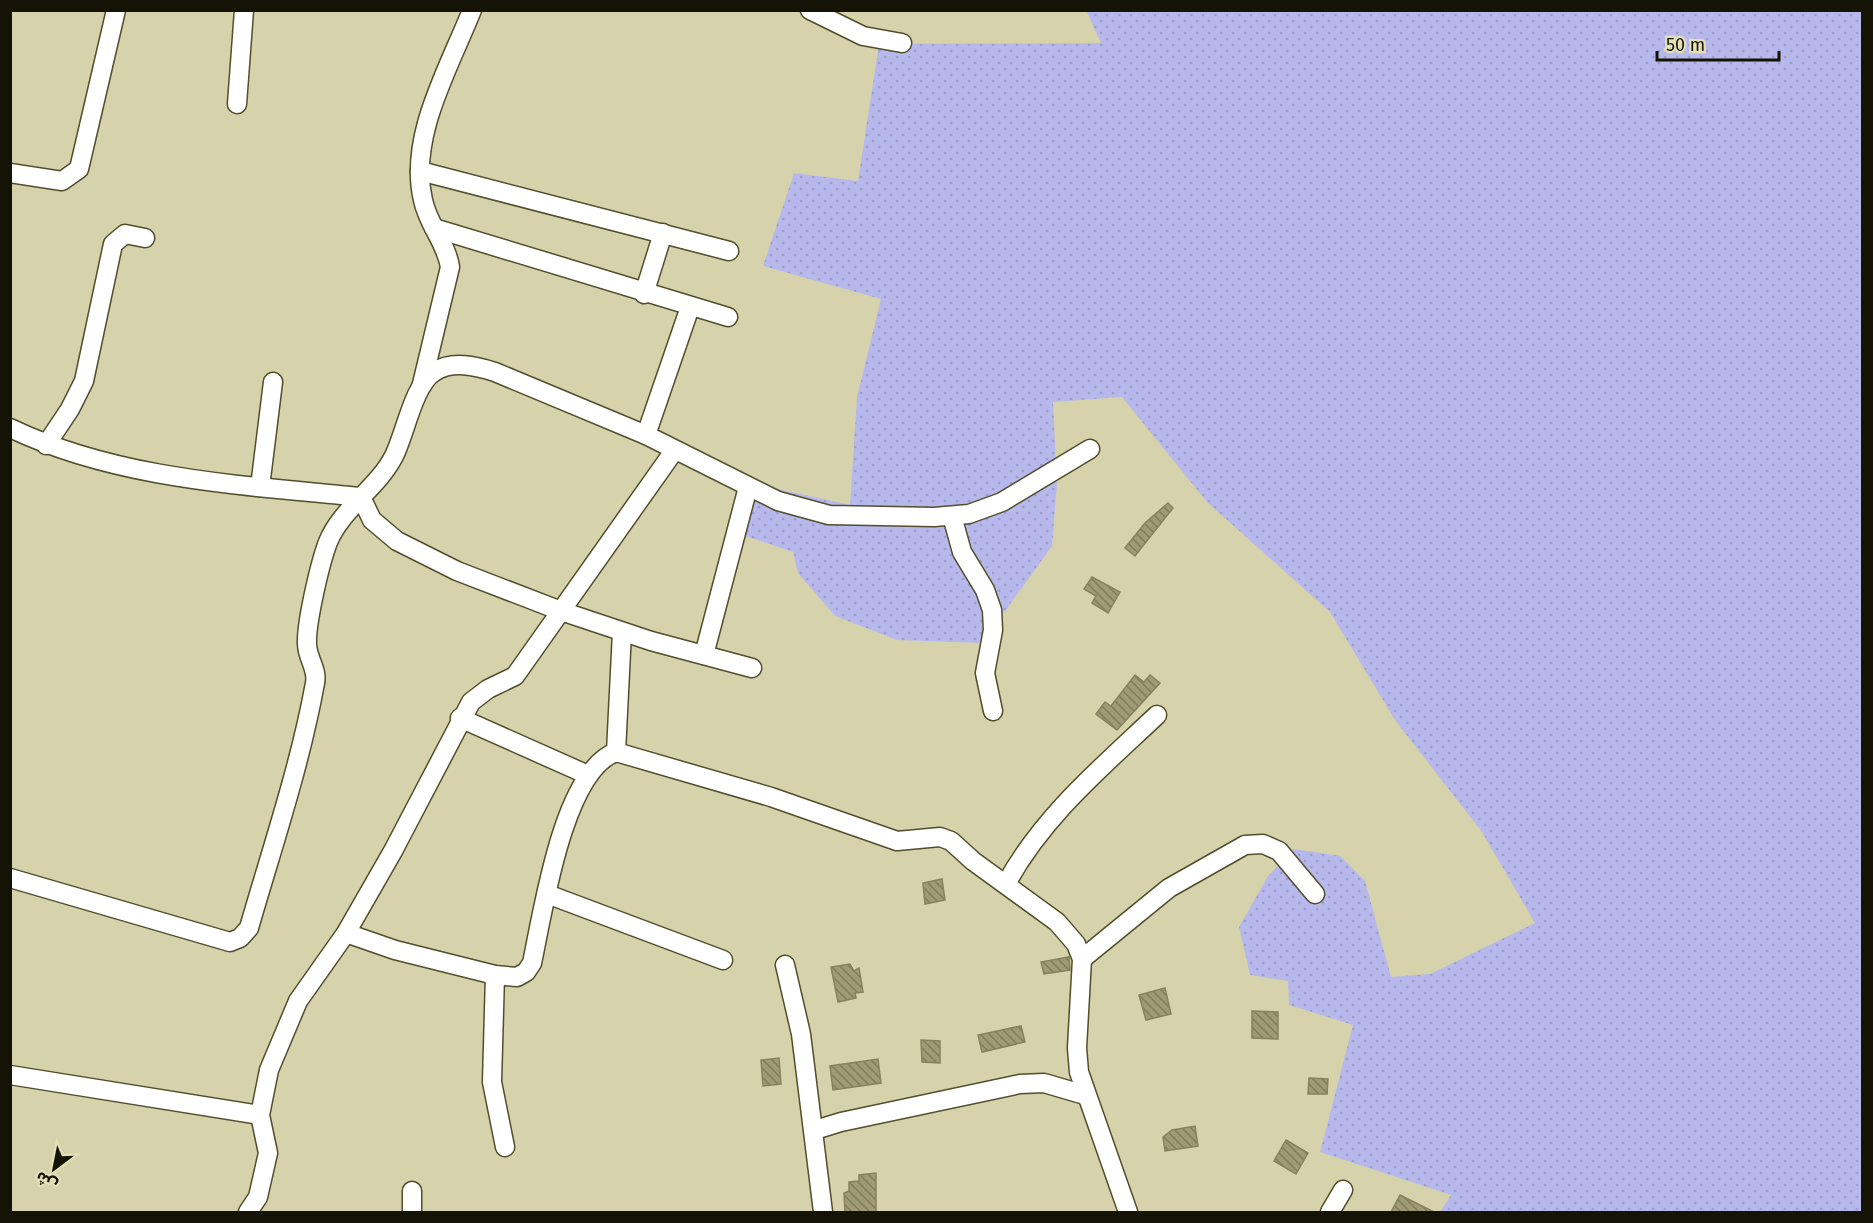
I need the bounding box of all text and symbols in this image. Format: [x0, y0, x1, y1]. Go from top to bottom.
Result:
scale bar [1657, 24, 1778, 62]
text: 50 m [1666, 34, 1705, 56]
north arrow [24, 1139, 84, 1199]
text: ش [32, 1167, 61, 1195]

